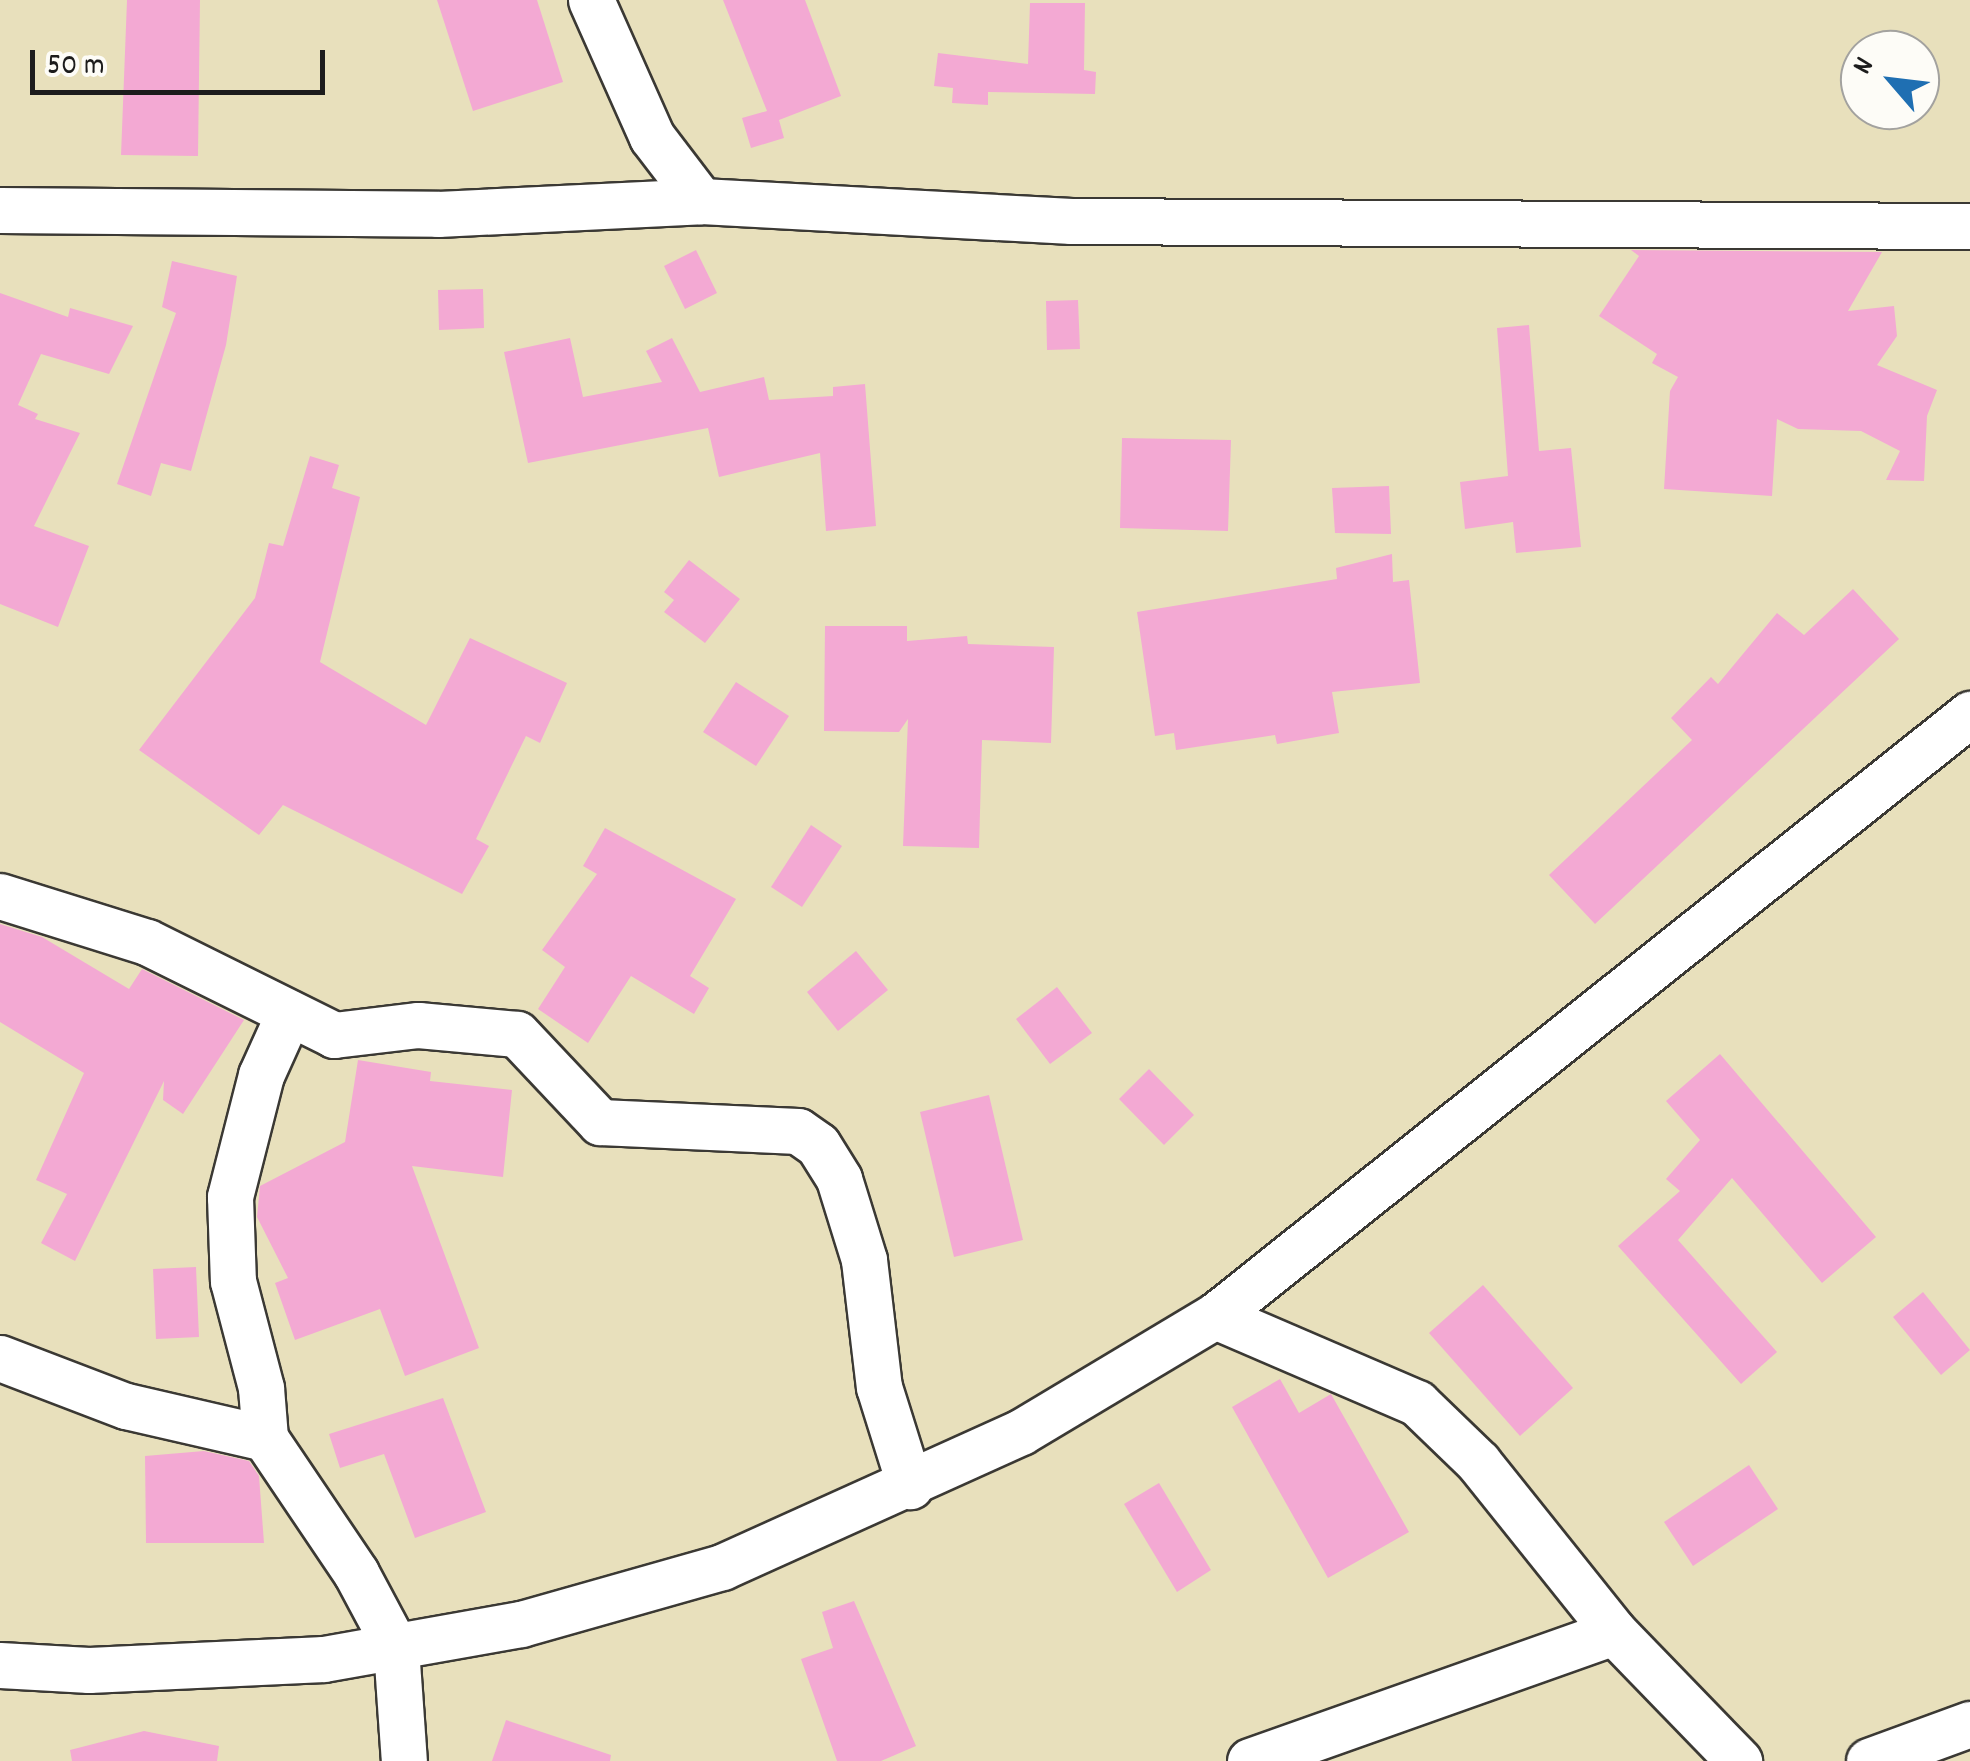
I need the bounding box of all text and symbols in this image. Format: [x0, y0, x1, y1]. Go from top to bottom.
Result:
scale bar [35, 30, 330, 92]
north arrow [1840, 30, 1940, 130]
text: 50 m [47, 46, 105, 89]
text: N [1844, 51, 1886, 82]

